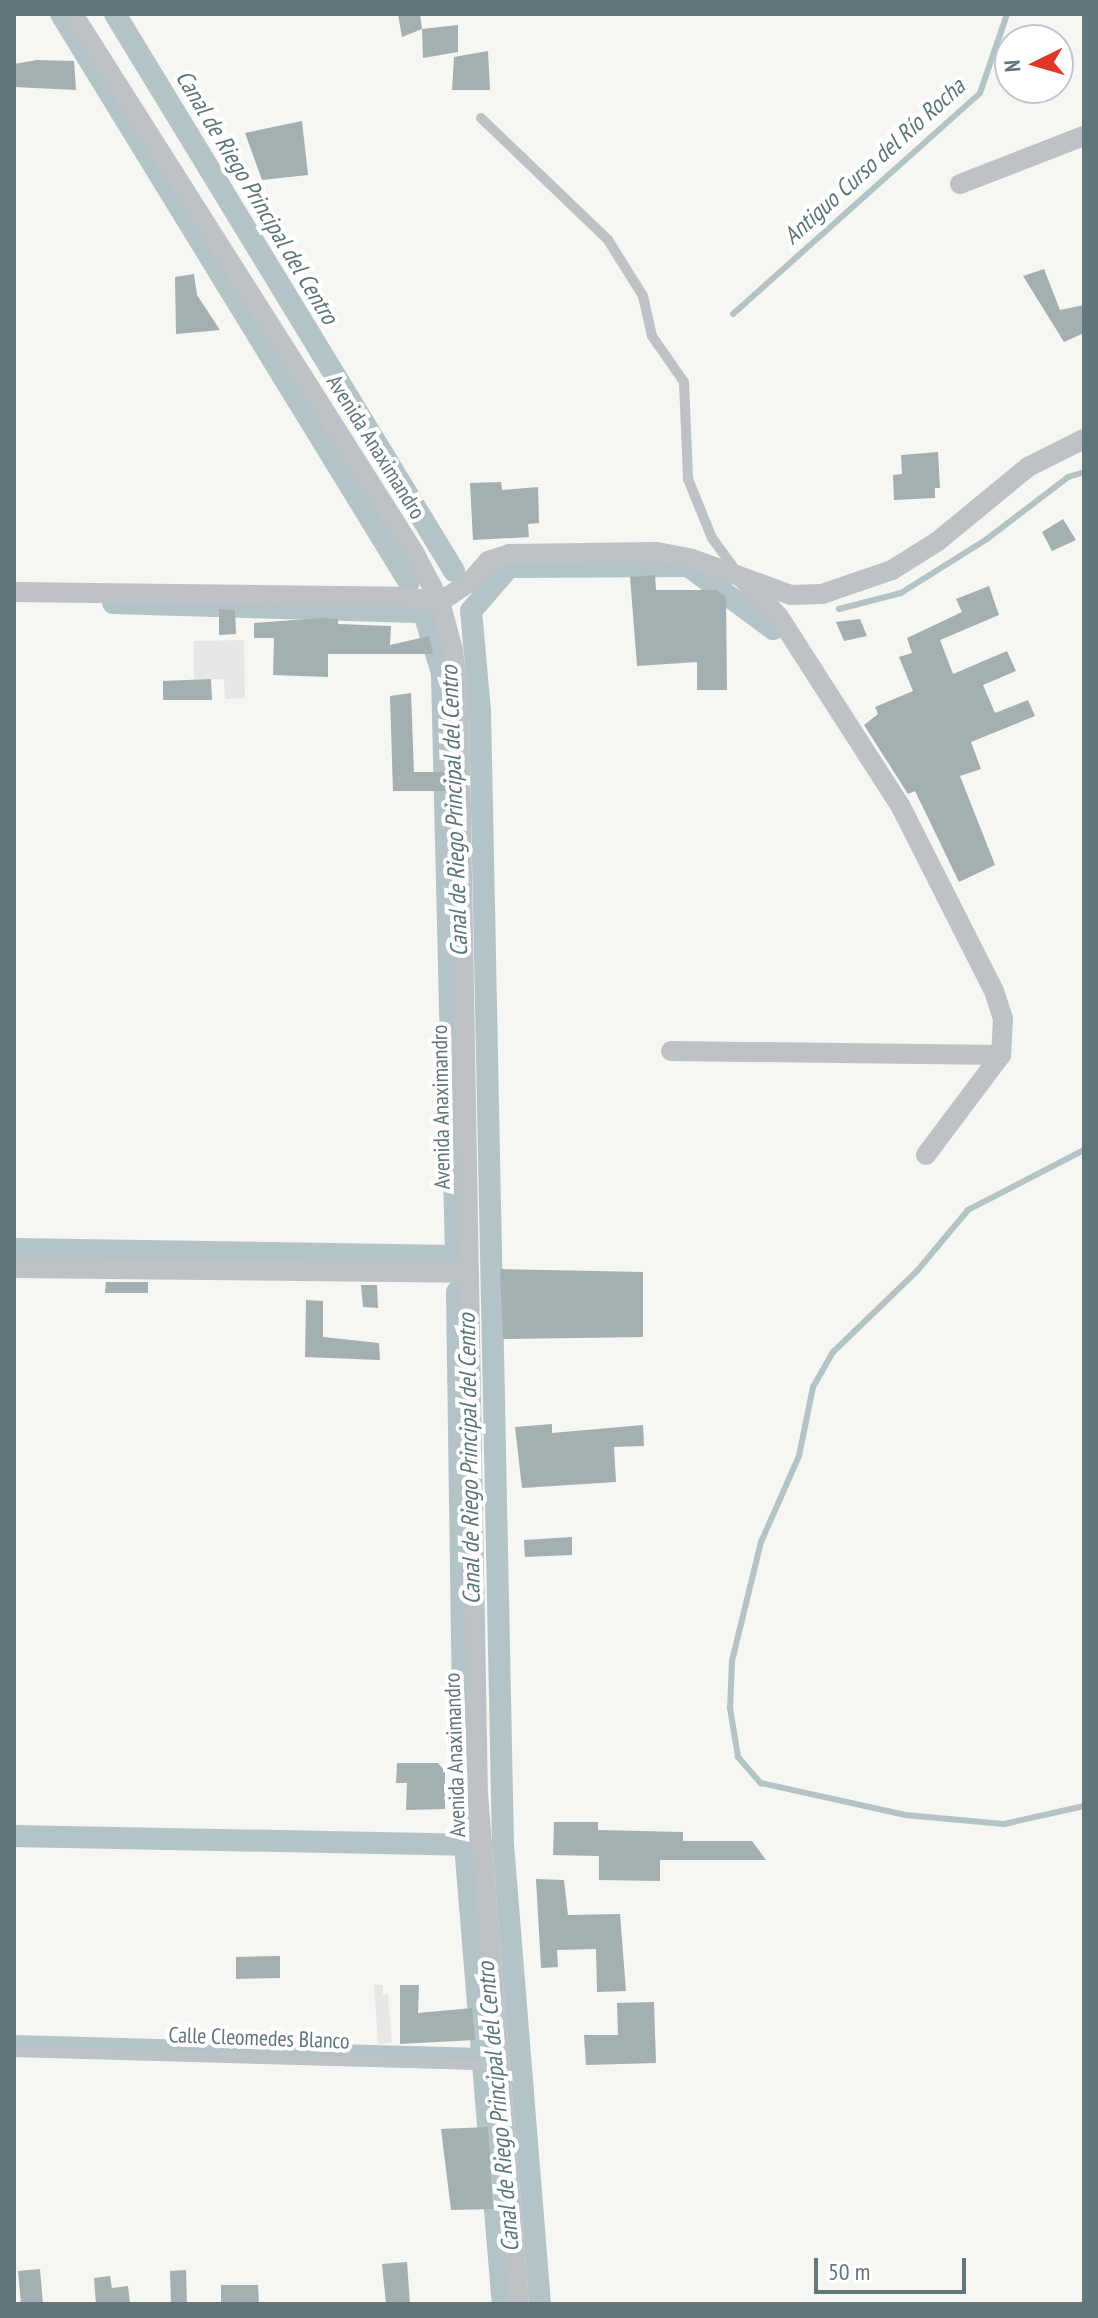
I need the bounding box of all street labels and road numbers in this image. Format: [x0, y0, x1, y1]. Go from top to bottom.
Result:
street label: Avenida Anaximandro [321, 370, 431, 524]
street label: Avenida Anaximandro [426, 1024, 456, 1190]
street label: Avenida Anaximandro [439, 1672, 471, 1838]
street label: Calle Cleomedes Blanco [168, 2022, 350, 2054]

